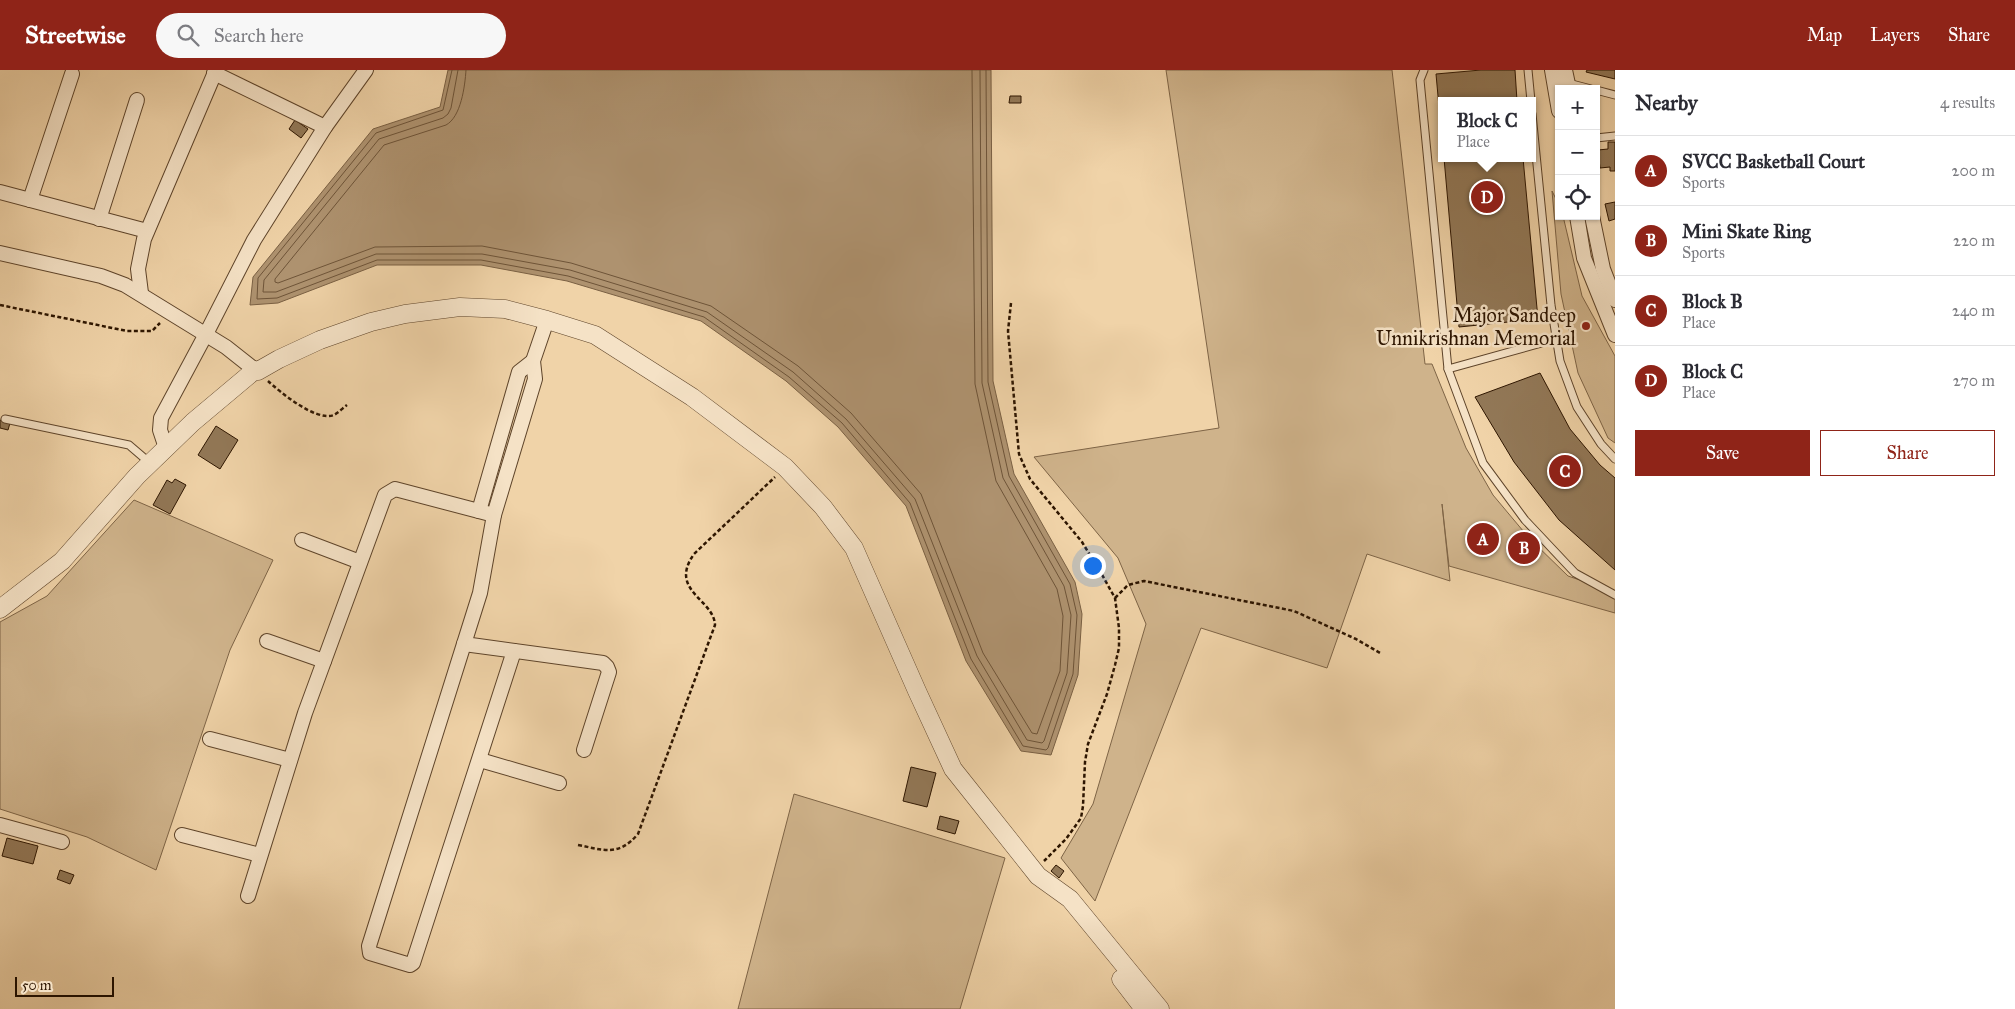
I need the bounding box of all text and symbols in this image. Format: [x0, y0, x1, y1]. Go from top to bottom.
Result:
search box [156, 13, 506, 58]
text: Streetwise [25, 20, 126, 50]
icon: search [174, 21, 202, 49]
text: Search here [214, 24, 304, 47]
text: Map [1807, 24, 1842, 46]
text: Layers [1870, 24, 1920, 46]
text: Share [1948, 24, 1990, 46]
map controls [1555, 85, 1600, 220]
button: + [1555, 85, 1600, 130]
text: Nearby [1635, 90, 1698, 116]
text: 4 results [1940, 93, 1995, 112]
popup [1438, 97, 1536, 162]
text: Block C [1456, 109, 1518, 132]
button: − [1555, 130, 1600, 175]
text: Place [1456, 132, 1490, 151]
text: SVCC Basketball Court [1682, 150, 1865, 173]
text: A [1646, 161, 1656, 180]
text: 200 m [1952, 161, 1995, 180]
text: Sports [1682, 173, 1725, 192]
button: locate [1555, 175, 1600, 220]
pin: D [1471, 178, 1503, 216]
text: Mini Skate Ring [1682, 220, 1811, 243]
text: B [1646, 231, 1656, 250]
text: 220 m [1953, 231, 1995, 250]
text: Sports [1682, 243, 1725, 262]
text: Block B [1682, 290, 1743, 313]
text: C [1646, 301, 1656, 320]
text: 240 m [1952, 301, 1995, 320]
place label: Major Sandeep Unnikrishnan Memorial [1376, 303, 1577, 350]
text: Place [1682, 313, 1716, 332]
marker: Major Sandeep Unnikrishnan Memorial [1580, 320, 1592, 332]
text: Block C [1682, 360, 1743, 383]
text: D [1645, 371, 1657, 390]
text: 270 m [1953, 371, 1995, 390]
text: Place [1682, 383, 1716, 402]
button: Save [1635, 430, 1810, 476]
button: Share [1820, 430, 1995, 476]
pin: C [1549, 452, 1581, 490]
pin: A [1467, 520, 1499, 558]
pin: B [1508, 529, 1540, 567]
your location [1080, 553, 1106, 579]
scale bar [15, 974, 114, 997]
text: 50 m [22, 977, 51, 994]

